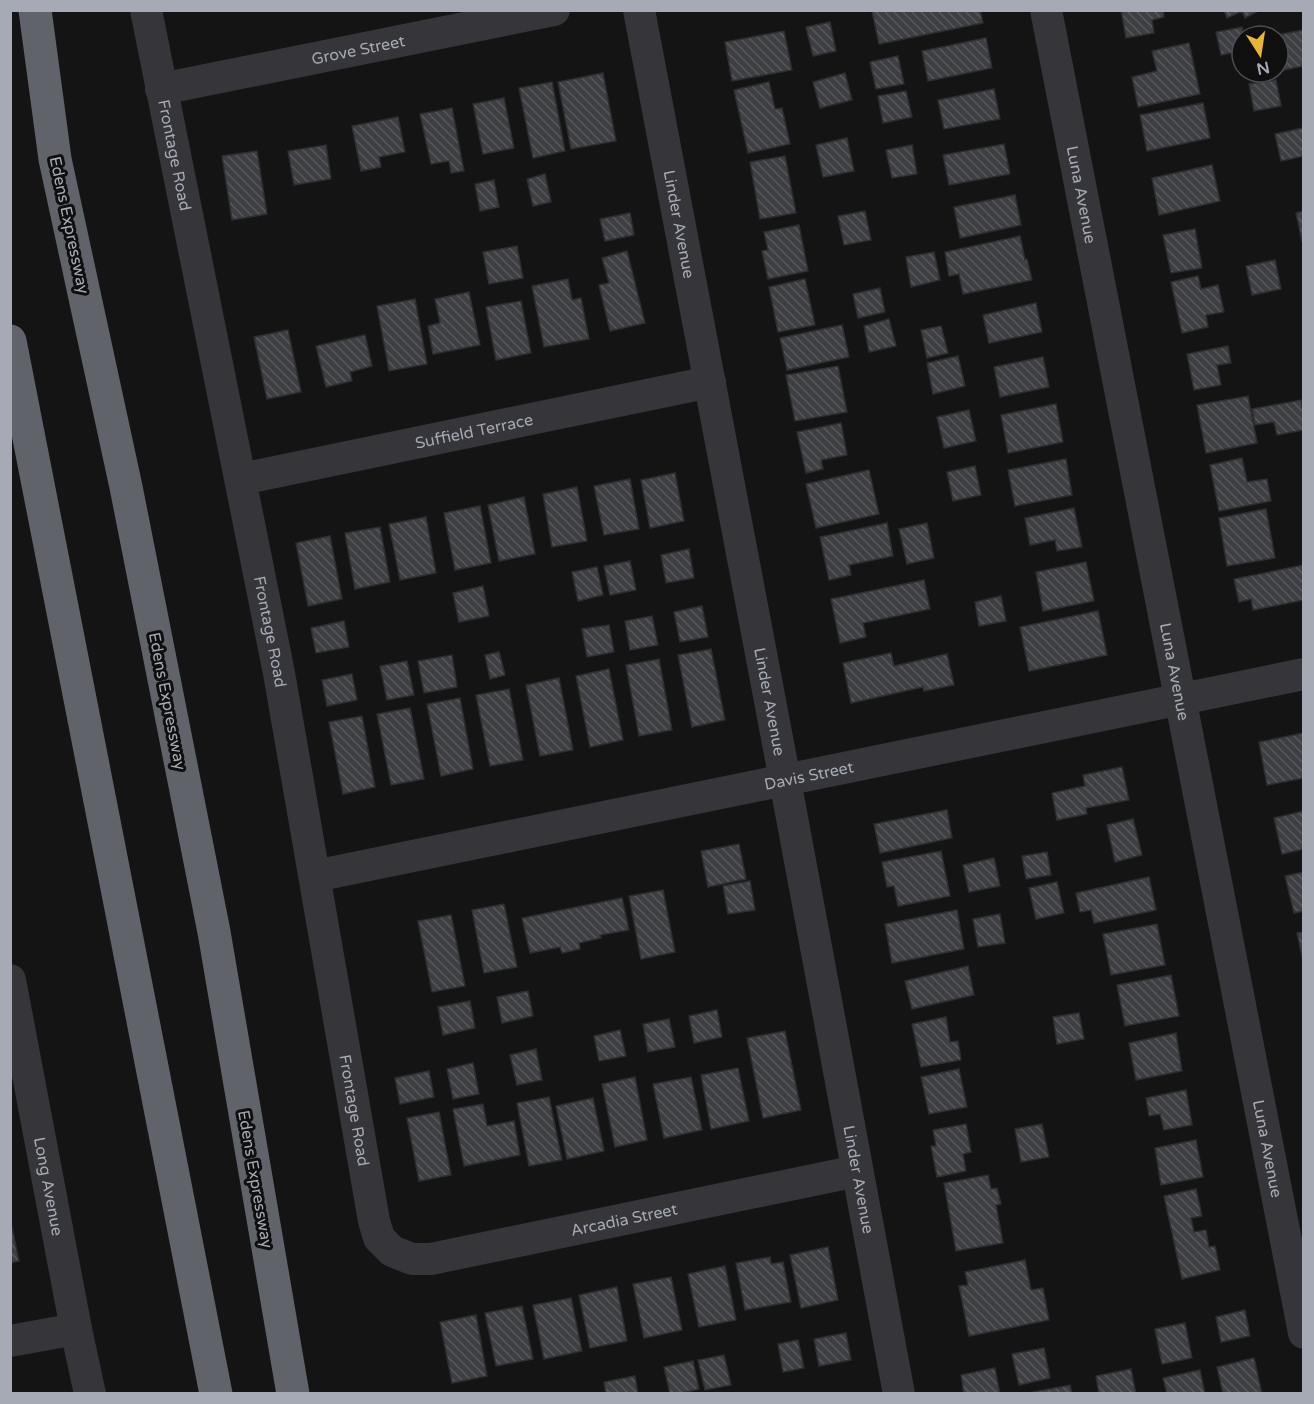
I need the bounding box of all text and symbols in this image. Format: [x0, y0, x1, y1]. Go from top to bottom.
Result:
north arrow [1230, 24, 1290, 84]
street label: Grove Street [310, 31, 407, 70]
text: N [1255, 57, 1271, 79]
street label: Frontage Road [153, 98, 195, 213]
street label: Luna Avenue [1062, 144, 1100, 245]
street label: Edens Expressway [45, 155, 93, 296]
street label: Linder Avenue [659, 169, 699, 280]
street label: Suffield Terrace [414, 410, 535, 454]
street label: Frontage Road [249, 574, 290, 689]
street label: Luna Avenue [1155, 621, 1193, 722]
street label: Edens Expressway [144, 631, 190, 772]
street label: Linder Avenue [749, 646, 789, 758]
street label: Davis Street [763, 757, 856, 795]
street label: Frontage Road [334, 1053, 373, 1168]
street label: Luna Avenue [1248, 1098, 1286, 1199]
street label: Edens Expressway [233, 1109, 277, 1250]
street label: Linder Avenue [838, 1124, 878, 1235]
street label: Long Avenue [29, 1135, 67, 1238]
street label: Arcadia Street [569, 1199, 679, 1241]

